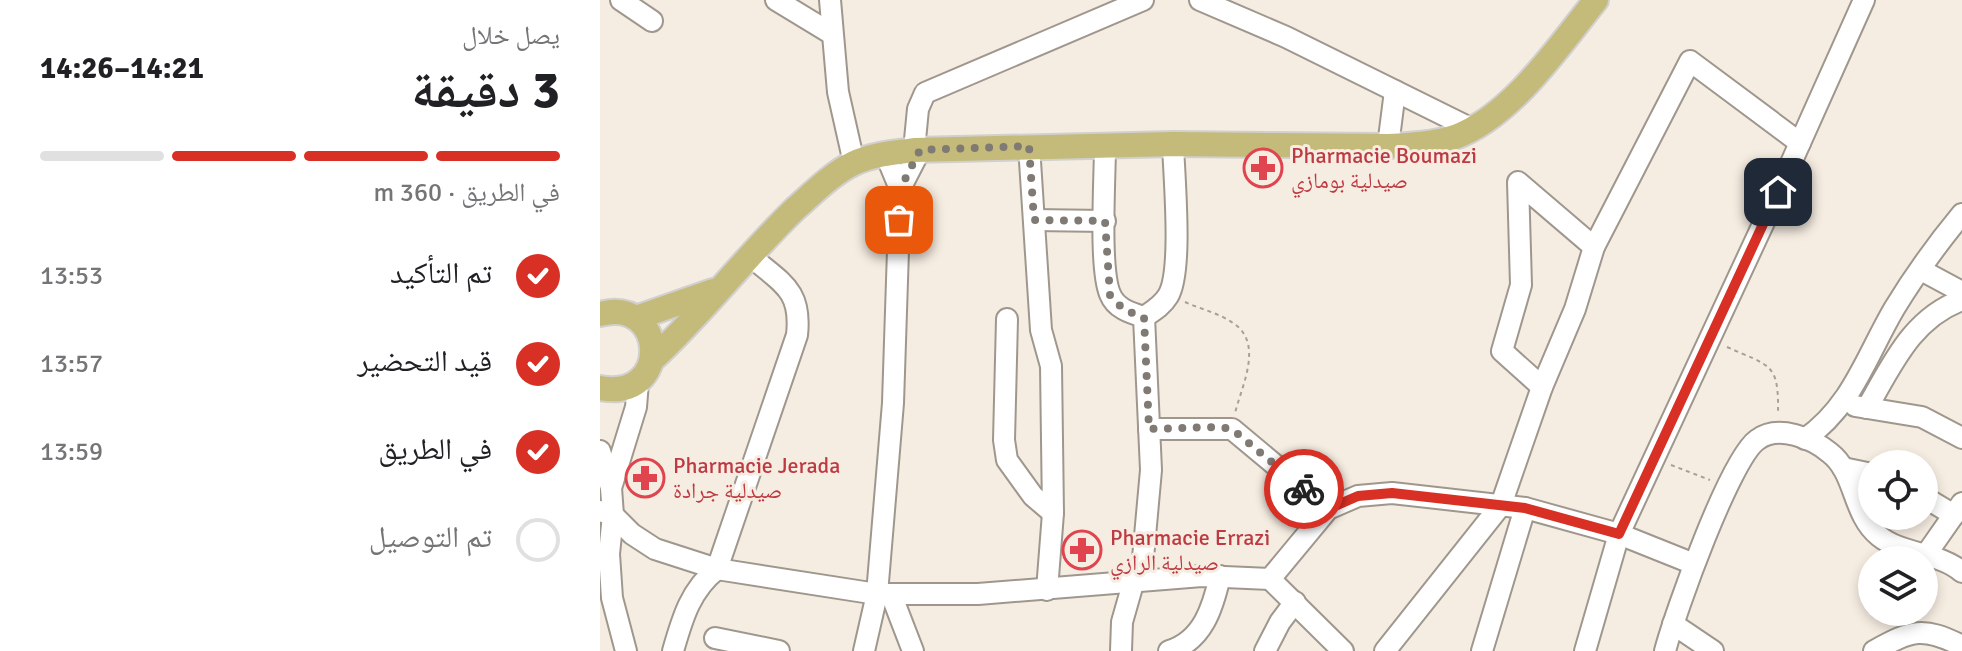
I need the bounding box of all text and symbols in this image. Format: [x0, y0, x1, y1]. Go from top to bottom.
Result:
text: يصل خلال [462, 20, 560, 52]
text: 14:21–14:26 [40, 50, 204, 87]
text: 3 دقيقة [411, 58, 560, 122]
place label: Pharmacie Boumazi صيدلية بومازي [1291, 142, 1477, 198]
pharmacy icon: Pharmacie Boumazi صيدلية بومازي [1242, 147, 1284, 189]
pin [1744, 158, 1812, 226]
icon: home [1756, 170, 1800, 214]
text: في الطريق · 360 m [373, 177, 560, 209]
pin [865, 186, 933, 254]
icon: bag [877, 198, 921, 242]
icon: check [516, 254, 560, 298]
text: تم التأكيد [390, 255, 492, 292]
text: 13:53 [40, 260, 103, 292]
icon: check [516, 342, 560, 386]
text: قيد التحضير [357, 343, 492, 380]
text: 13:57 [40, 348, 103, 380]
icon: check [516, 430, 560, 474]
text: في الطريق [378, 431, 492, 468]
text: 13:59 [40, 436, 103, 468]
courier [1264, 449, 1344, 529]
map controls [1858, 450, 1938, 626]
button: locate [1858, 450, 1938, 530]
place label: Pharmacie Jerada صيدلية جرادة [673, 452, 840, 504]
pharmacy icon: Pharmacie Jerada صيدلية جرادة [624, 457, 666, 499]
icon: bike [1282, 467, 1326, 511]
text: تم التوصيل [369, 519, 492, 556]
place label: Pharmacie Errazi صيدلية الرازي [1110, 524, 1270, 580]
pharmacy icon: Pharmacie Errazi صيدلية الرازي [1061, 529, 1103, 571]
button: layers [1858, 546, 1938, 626]

